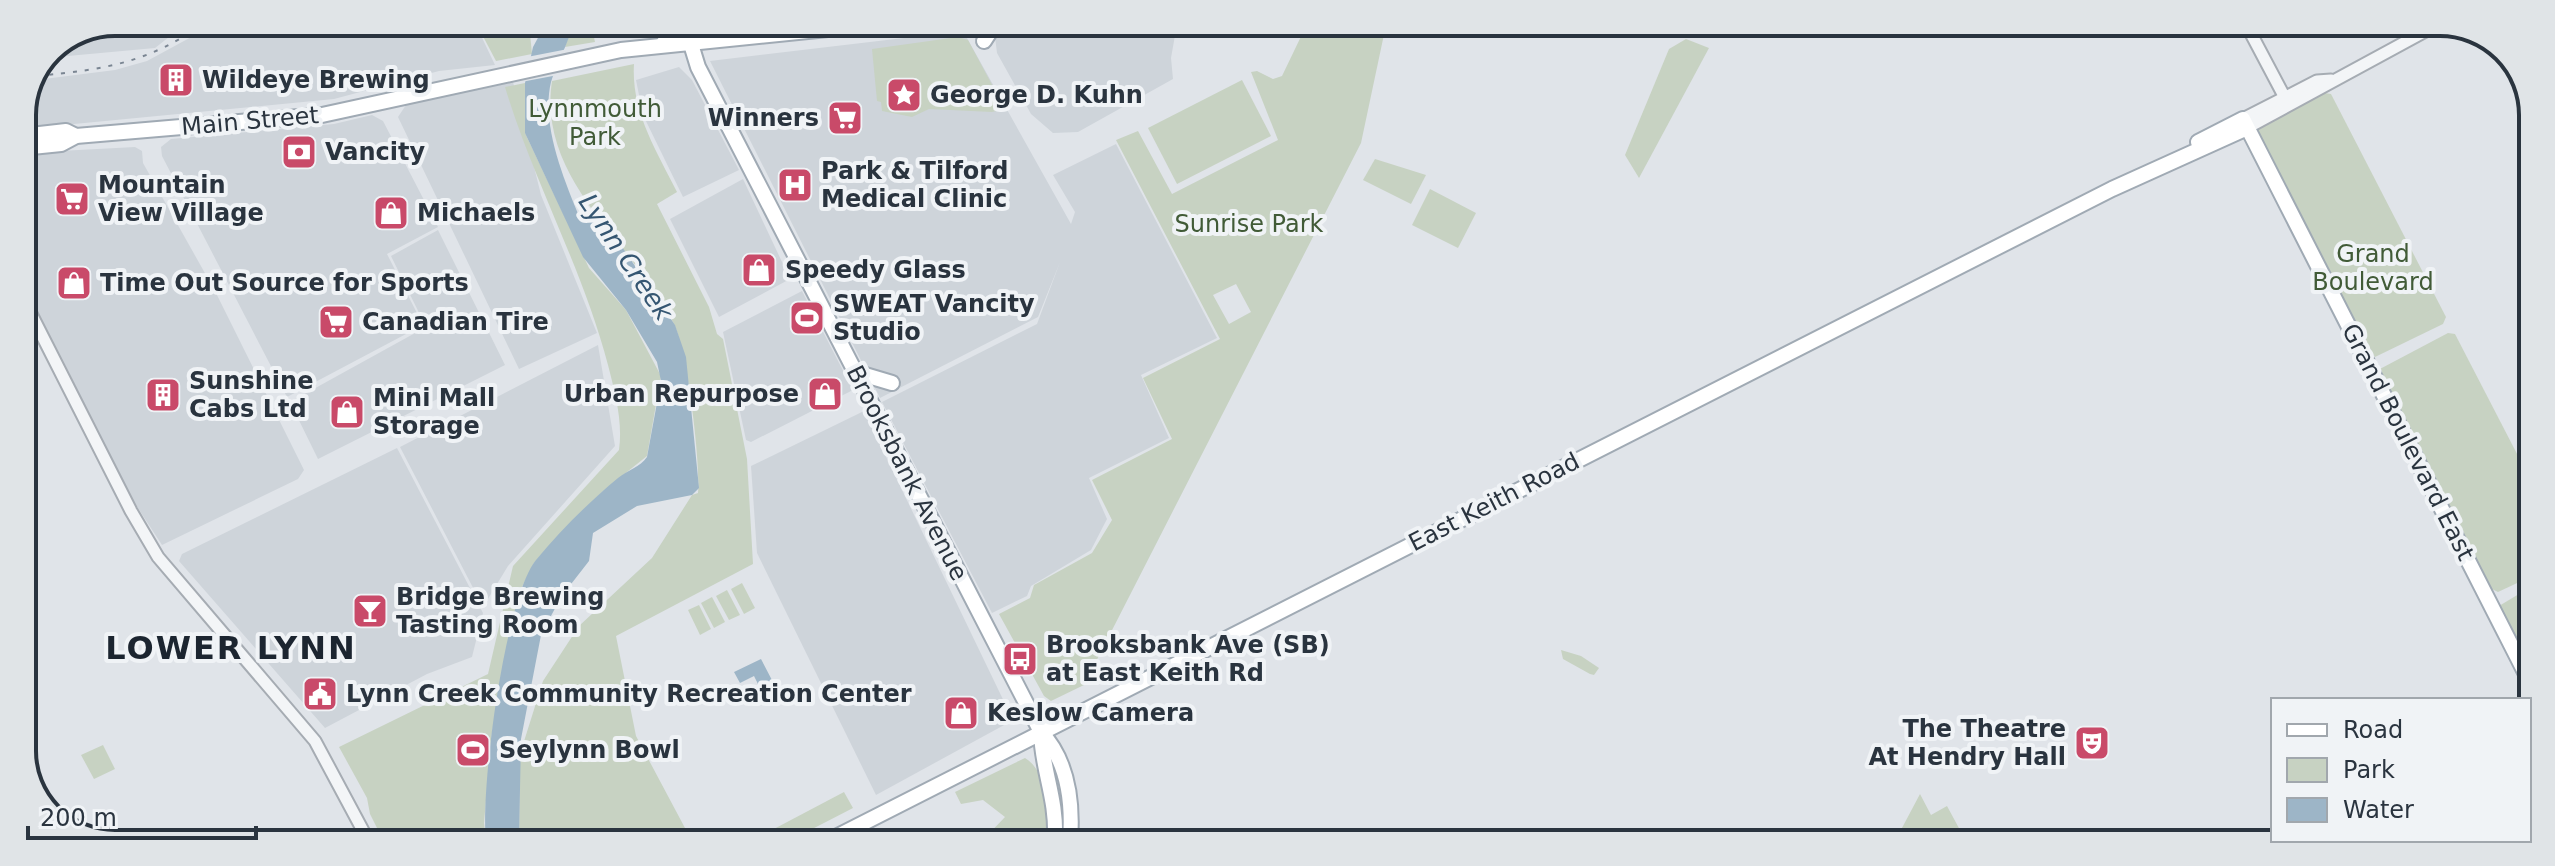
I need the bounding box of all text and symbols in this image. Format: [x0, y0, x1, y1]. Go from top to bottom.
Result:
building icon: Wildeye Brewing [157, 61, 195, 99]
place label: Wildeye Brewing [202, 66, 430, 94]
place icon: George D. Kuhn [885, 76, 923, 114]
place label: George D. Kuhn [930, 81, 1143, 109]
park label: Lynnmouth Park [528, 95, 662, 151]
supermarket icon: Winners [826, 99, 864, 137]
street label: Main Street [180, 101, 320, 141]
place label: Winners [708, 104, 819, 132]
bank icon: Vancity [280, 133, 318, 171]
place label: Vancity [325, 138, 425, 166]
place label: Park & Tilford Medical Clinic [821, 157, 1008, 213]
hospital icon: Park & Tilford Medical Clinic [776, 166, 814, 204]
place label: Mountain View Village [98, 171, 264, 227]
supermarket icon: Mountain View Village [53, 180, 91, 218]
water label: Lynn Creek [573, 188, 680, 327]
shop icon: Michaels [372, 194, 410, 232]
place label: Michaels [417, 199, 535, 227]
park label: Sunrise Park [1175, 210, 1324, 238]
park label: Grand Boulevard [2312, 240, 2434, 296]
shop icon: Speedy Glass [740, 251, 778, 289]
place label: Speedy Glass [785, 256, 966, 284]
shop icon: Time Out Source for Sports [55, 264, 93, 302]
place label: Time Out Source for Sports [100, 269, 469, 297]
place label: SWEAT Vancity Studio [833, 290, 1035, 346]
sports icon: SWEAT Vancity Studio [788, 299, 826, 337]
supermarket icon: Canadian Tire [317, 303, 355, 341]
place label: Canadian Tire [362, 308, 549, 336]
street label: Grand Boulevard East [2336, 319, 2480, 565]
street label: Brooksbank Avenue [841, 361, 973, 585]
place label: Sunshine Cabs Ltd [189, 367, 313, 423]
shop icon: Urban Repurpose [806, 375, 844, 413]
building icon: Sunshine Cabs Ltd [144, 376, 182, 414]
place label: Urban Repurpose [564, 380, 799, 408]
place label: Mini Mall Storage [373, 384, 495, 440]
shop icon: Mini Mall Storage [328, 393, 366, 431]
street label: East Keith Road [1404, 447, 1584, 557]
place label: Bridge Brewing Tasting Room [396, 583, 604, 639]
bar icon: Bridge Brewing Tasting Room [351, 592, 389, 630]
district label: LOWER LYNN [105, 629, 357, 667]
place label: Brooksbank Ave (SB) at East Keith Rd [1046, 631, 1330, 687]
bus stop icon: Brooksbank Ave (SB) at East Keith Rd [1001, 640, 1039, 678]
public building icon: Lynn Creek Community Recreation Center [301, 675, 339, 713]
place label: Lynn Creek Community Recreation Center [346, 680, 912, 708]
shop icon: Keslow Camera [942, 694, 980, 732]
legend [2271, 698, 2531, 842]
place label: Keslow Camera [987, 699, 1194, 727]
place label: The Theatre At Hendry Hall [1868, 715, 2066, 771]
text: Road [2343, 716, 2403, 744]
theatre icon: The Theatre At Hendry Hall [2073, 724, 2111, 762]
sports icon: Seylynn Bowl [454, 731, 492, 769]
place label: Seylynn Bowl [499, 736, 680, 764]
text: Park [2343, 756, 2395, 784]
scale bar [28, 790, 256, 840]
text: Water [2343, 796, 2414, 824]
text: 200 m [40, 804, 117, 832]

